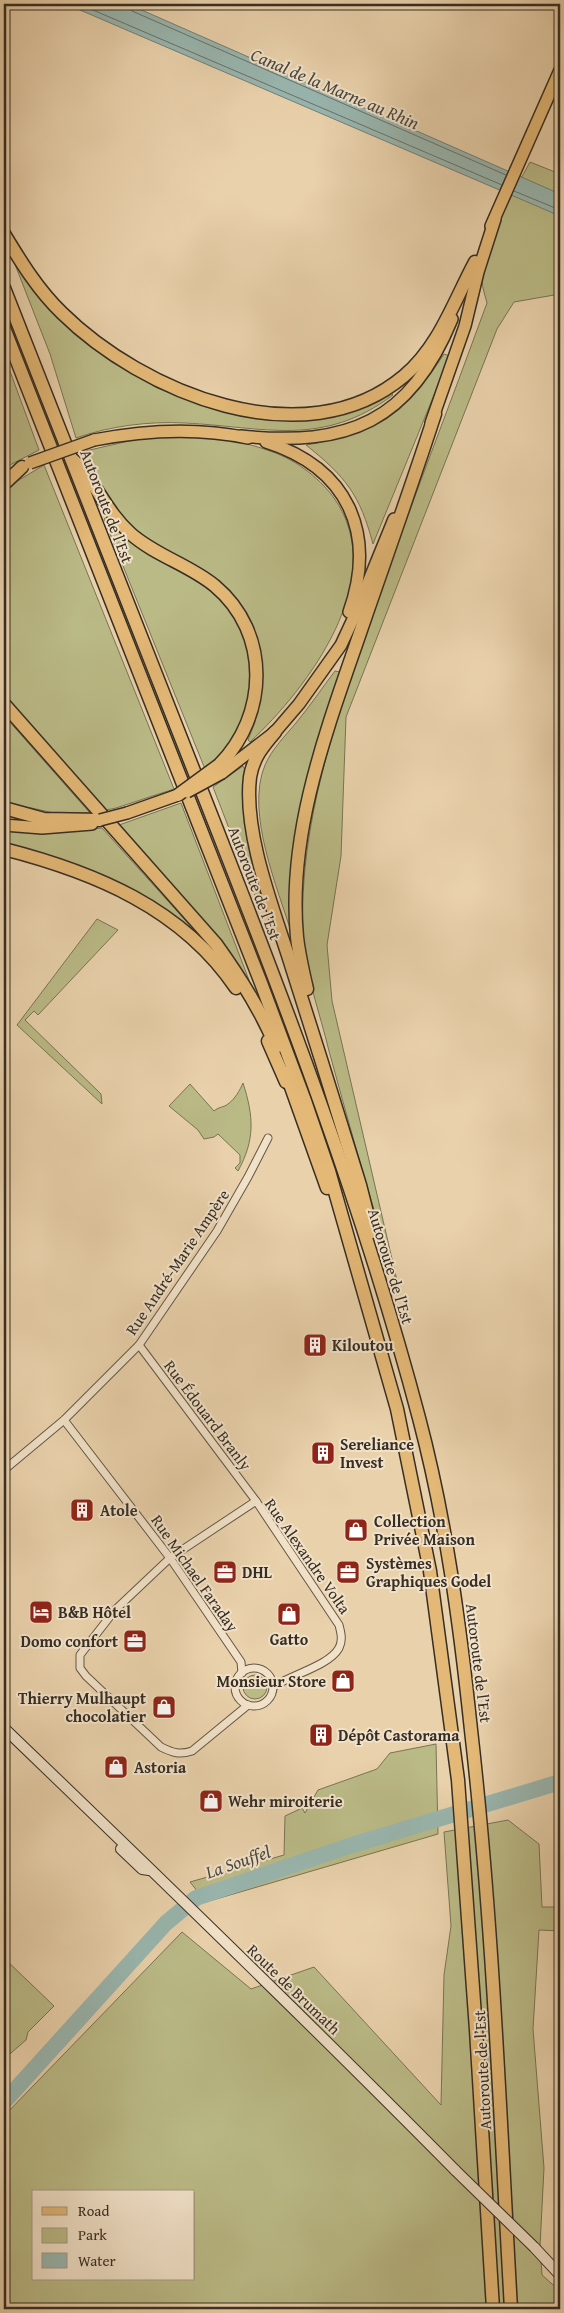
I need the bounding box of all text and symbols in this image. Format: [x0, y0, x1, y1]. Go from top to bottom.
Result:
water label: Canal de la Marne au Rhin [247, 41, 424, 136]
street label: Autoroute de l’Est [74, 446, 140, 567]
street label: Autoroute de l’Est [222, 823, 288, 944]
street label: Rue André-Marie Ampère [119, 1184, 235, 1340]
street label: Autoroute de l’Est [362, 1205, 420, 1327]
building icon: Kiloutou [302, 1332, 328, 1358]
place label: Kiloutou [332, 1333, 394, 1357]
street label: Rue Édouard Branly [158, 1355, 258, 1475]
place label: Sereliance Invest [340, 1432, 414, 1474]
building icon: Sereliance Invest [310, 1440, 336, 1466]
street label: Rue Alexandre Volta [259, 1493, 357, 1619]
building icon: Atole [69, 1497, 95, 1523]
place label: Atole [100, 1498, 138, 1522]
street label: Rue Michael Faraday [146, 1509, 244, 1637]
place label: Collection Privée Maison [374, 1509, 475, 1551]
shop icon: Collection Privée Maison [343, 1517, 369, 1543]
place label: Systèmes Graphiques Godel [366, 1551, 491, 1593]
office icon: DHL [212, 1559, 238, 1585]
office icon: Systèmes Graphiques Godel [335, 1559, 361, 1585]
place label: DHL [242, 1560, 273, 1584]
hotel icon: B&B Hôtel [28, 1599, 54, 1625]
place label: B&B Hôtel [58, 1600, 131, 1624]
shop icon: Gatto [276, 1601, 302, 1627]
street label: Autoroute de l’Est [460, 1602, 498, 1724]
place label: Gatto [270, 1627, 309, 1651]
office icon: Domo confort [122, 1628, 148, 1654]
place label: Domo confort [20, 1629, 118, 1653]
shop icon: Monsieur Store [330, 1668, 356, 1694]
place label: Monsieur Store [217, 1669, 326, 1693]
place label: Thierry Mulhaupt chocolatier [18, 1686, 147, 1728]
shop icon: Thierry Mulhaupt chocolatier [151, 1694, 177, 1720]
building icon: Dépôt Castorama [308, 1722, 334, 1748]
place label: Dépôt Castorama [338, 1723, 460, 1747]
shop icon: Astoria [103, 1754, 129, 1780]
place label: Astoria [134, 1755, 187, 1779]
shop icon: Wehr miroiterie [198, 1788, 224, 1814]
place label: Wehr miroiterie [228, 1789, 343, 1813]
water label: La Souffel [201, 1838, 275, 1886]
street label: Route de Brumath [242, 1938, 346, 2040]
street label: Autoroute de l’Est [467, 2009, 497, 2131]
legend [32, 2190, 195, 2280]
text: Road [78, 2200, 109, 2221]
text: Park [78, 2224, 107, 2245]
text: Water [78, 2250, 116, 2271]

